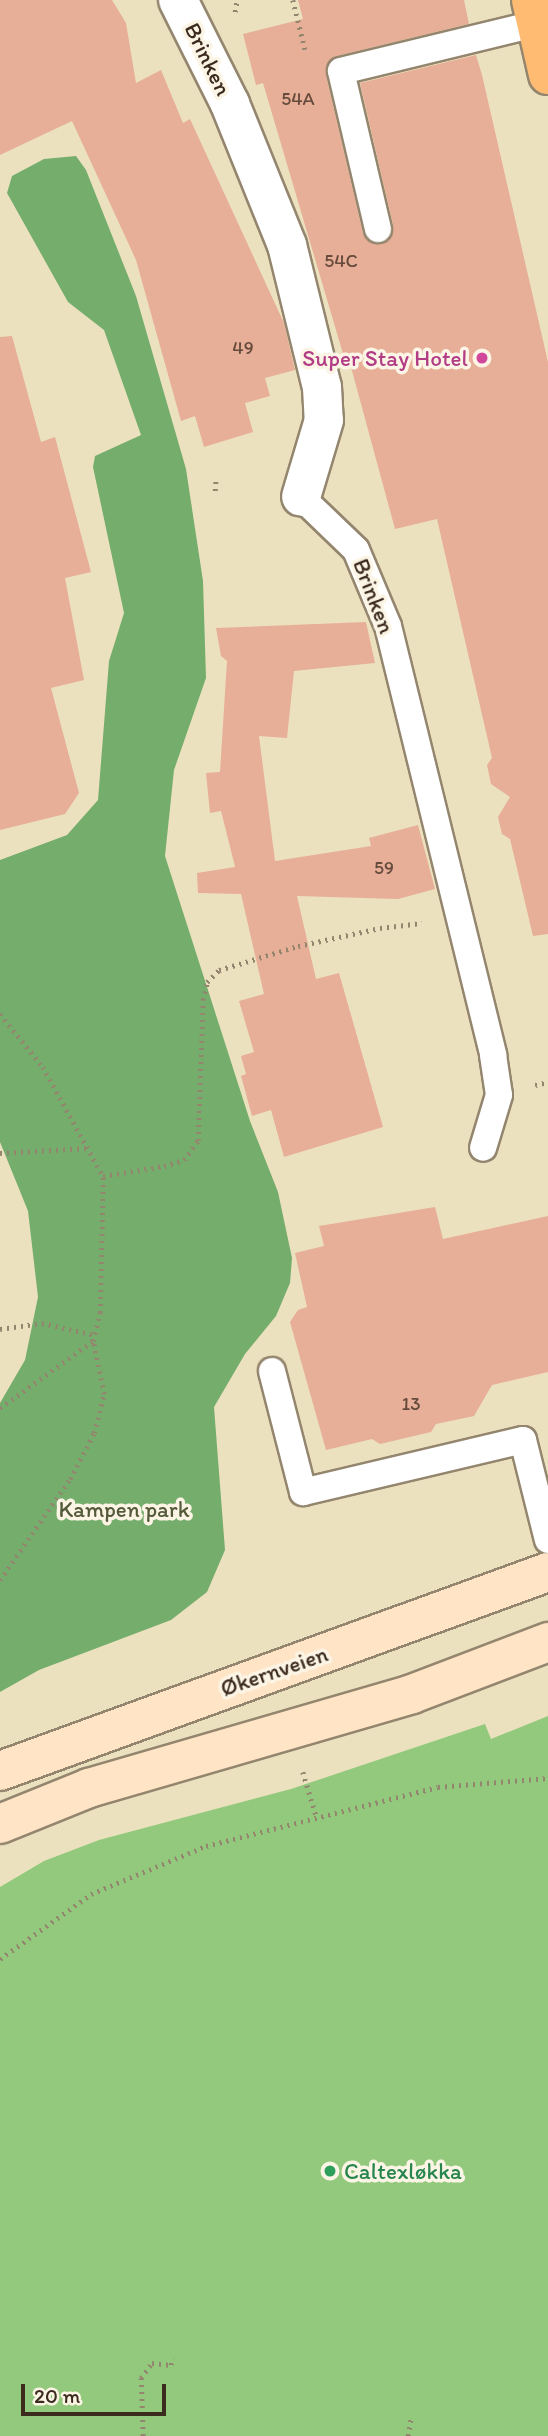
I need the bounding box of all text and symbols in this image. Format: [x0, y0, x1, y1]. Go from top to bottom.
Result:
street label: Brinken [179, 18, 237, 100]
house number: 54A [281, 88, 315, 110]
house number: 54C [324, 250, 358, 272]
house number: 49 [232, 337, 254, 359]
place label: Super Stay Hotel [302, 344, 468, 372]
marker: Super Stay Hotel [474, 350, 490, 366]
street label: Brinken [347, 555, 401, 637]
house number: 59 [374, 857, 394, 879]
house number: 13 [401, 1393, 421, 1415]
park label: Kampen park [58, 1495, 190, 1523]
street label: Økernveien [217, 1640, 331, 1702]
place label: Caltexløkka [344, 2157, 462, 2185]
marker: Caltexløkka [322, 2163, 338, 2179]
scale bar [24, 2370, 170, 2414]
text: 20 m [34, 2383, 80, 2408]

